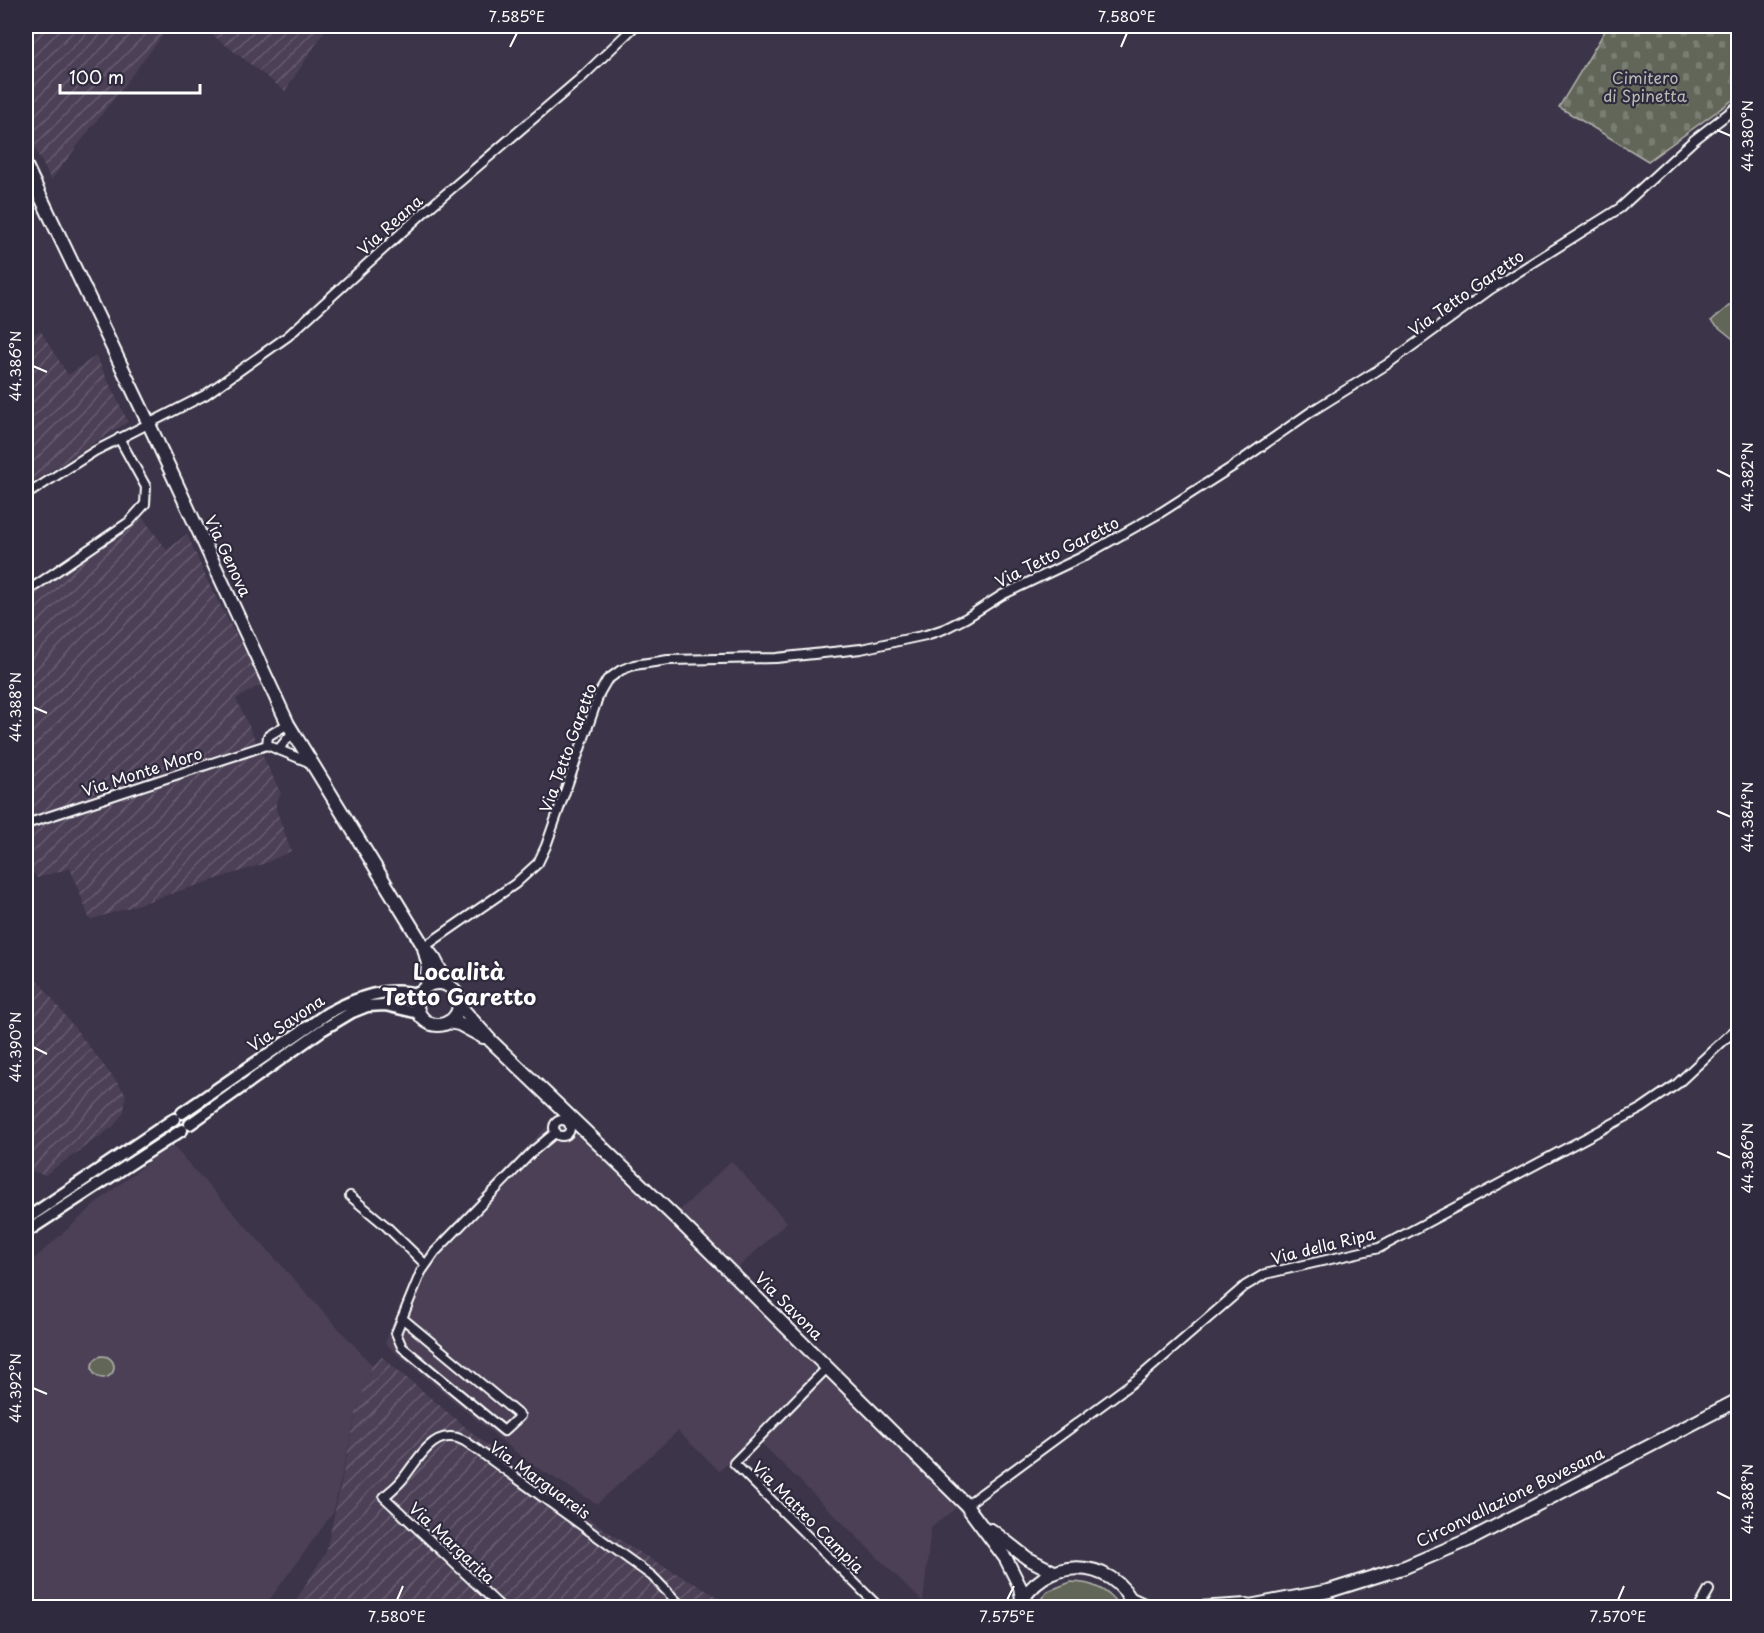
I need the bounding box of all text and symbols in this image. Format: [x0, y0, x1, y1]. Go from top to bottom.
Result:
text: 7.585°E [489, 4, 545, 27]
text: 7.580°E [1098, 4, 1156, 27]
scale bar [60, 57, 200, 95]
text: 100 m [69, 63, 124, 90]
park label: Cimitero di Spinetta [1603, 65, 1687, 107]
text: 44.380°N [1735, 100, 1758, 172]
street label: Via Reana [351, 188, 427, 260]
street label: Via Tetto Garetto [1403, 243, 1528, 341]
text: 44.386°N [3, 331, 26, 401]
text: 44.382°N [1735, 442, 1758, 512]
street label: Via Tetto Garetto [990, 509, 1123, 593]
street label: Via Genova [200, 511, 258, 600]
text: 44.388°N [3, 672, 26, 742]
street label: Via Tetto Garetto [532, 679, 602, 816]
street label: Via Monte Moro [78, 740, 205, 802]
text: 44.384°N [1735, 782, 1758, 852]
district label: Località Tetto Garetto [382, 954, 536, 1012]
street label: Via Savona [242, 987, 329, 1057]
text: 44.390°N [3, 1011, 26, 1083]
text: 44.386°N [1735, 1123, 1758, 1193]
street label: Via della Ripa [1268, 1220, 1377, 1270]
street label: Via Savona [750, 1266, 830, 1345]
text: 44.392°N [3, 1353, 26, 1423]
street label: Via Marguareis [485, 1434, 596, 1524]
street label: Circonvallazione Bovesana [1412, 1440, 1608, 1552]
street label: Via Matteo Campia [747, 1455, 870, 1578]
text: 44.388°N [1735, 1464, 1758, 1534]
street label: Via Margarita [404, 1496, 501, 1589]
text: 7.580°E [368, 1604, 426, 1627]
text: 7.575°E [979, 1604, 1035, 1627]
text: 7.570°E [1590, 1604, 1646, 1627]

